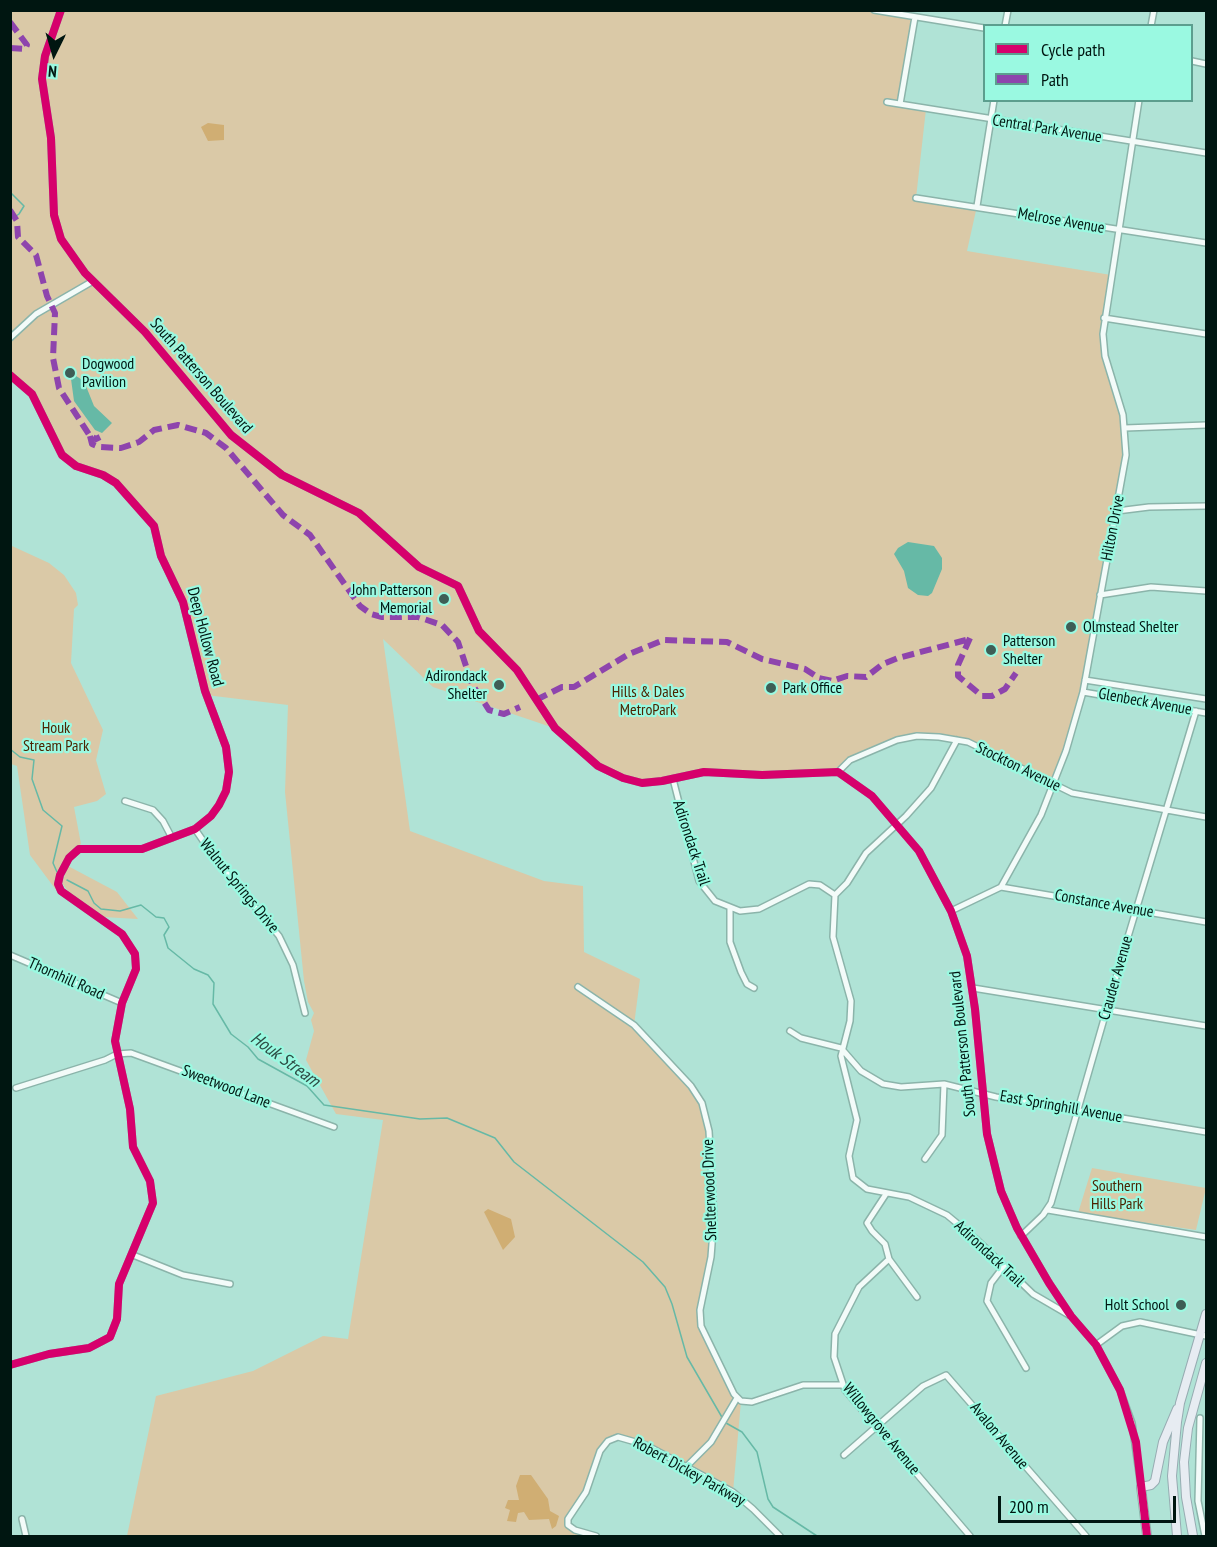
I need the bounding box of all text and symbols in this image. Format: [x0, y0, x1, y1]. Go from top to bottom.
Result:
north arrow [24, 24, 84, 84]
legend [983, 24, 1193, 102]
text: Cycle path [1041, 38, 1105, 61]
text: N [47, 62, 58, 82]
text: Path [1041, 68, 1069, 91]
street label: Central Park Avenue [991, 111, 1103, 147]
street label: Melrose Avenue [1016, 204, 1106, 238]
street label: South Patterson Boulevard [146, 314, 256, 438]
place label: Dogwood Pavilion [82, 354, 134, 392]
marker: Dogwood Pavilion [63, 366, 77, 380]
street label: Hilton Drive [1097, 494, 1129, 562]
place label: John Patterson Memorial [352, 580, 432, 618]
street label: Deep Hollow Road [183, 585, 227, 689]
marker: John Patterson Memorial [437, 592, 451, 606]
place label: Olmstead Shelter [1083, 617, 1178, 637]
marker: Olmstead Shelter [1064, 620, 1078, 634]
place label: Patterson Shelter [1003, 631, 1055, 669]
marker: Patterson Shelter [984, 643, 998, 657]
place label: Adirondack Shelter [425, 666, 487, 704]
marker: Adirondack Shelter [492, 678, 506, 692]
place label: Park Office [783, 678, 842, 698]
marker: Park Office [764, 681, 778, 695]
park label: Hills & Dales MetroPark [612, 682, 684, 720]
street label: Glenbeck Avenue [1097, 684, 1193, 720]
park label: Houk Stream Park [23, 718, 89, 756]
street label: Stockton Avenue [972, 738, 1064, 796]
street label: Adirondack Trail [668, 798, 714, 888]
street label: Walnut Springs Drive [195, 835, 283, 937]
street label: Constance Avenue [1053, 886, 1155, 922]
street label: Crauder Avenue [1095, 934, 1137, 1022]
street label: Thornhill Road [25, 954, 107, 1004]
street label: South Patterson Boulevard [946, 970, 980, 1118]
water label: Houk Stream [246, 1028, 324, 1092]
street label: Sweetwood Lane [179, 1061, 273, 1113]
street label: East Springhill Avenue [998, 1087, 1124, 1127]
street label: Shelterwood Drive [699, 1139, 721, 1241]
park label: Southern Hills Park [1091, 1176, 1143, 1214]
street label: Adirondack Trail [950, 1217, 1028, 1291]
place label: Holt School [1105, 1295, 1169, 1315]
marker: Holt School [1174, 1298, 1188, 1312]
street label: Willowgrove Avenue [838, 1379, 924, 1479]
street label: Avalon Avenue [966, 1399, 1032, 1473]
street label: Robert Dickey Parkway [630, 1433, 748, 1511]
scale bar [1001, 1484, 1180, 1522]
text: 200 m [1009, 1495, 1049, 1518]

